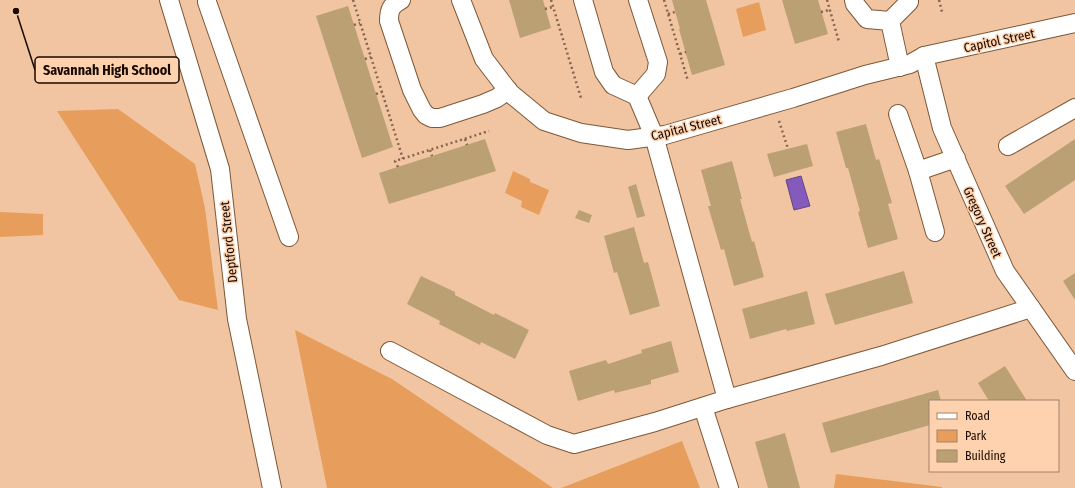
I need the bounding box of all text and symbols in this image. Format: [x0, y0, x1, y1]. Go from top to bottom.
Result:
street label: Capitol Street [962, 25, 1037, 55]
callout: Savannah High School [35, 57, 179, 83]
text: Savannah High School [43, 62, 171, 79]
street label: Capital Street [649, 111, 724, 143]
street label: Gregory Street [960, 184, 1005, 261]
street label: Deptford Street [217, 200, 240, 284]
legend [929, 400, 1059, 472]
text: Road [965, 409, 990, 423]
text: Park [965, 429, 987, 443]
text: Building [965, 449, 1006, 463]

